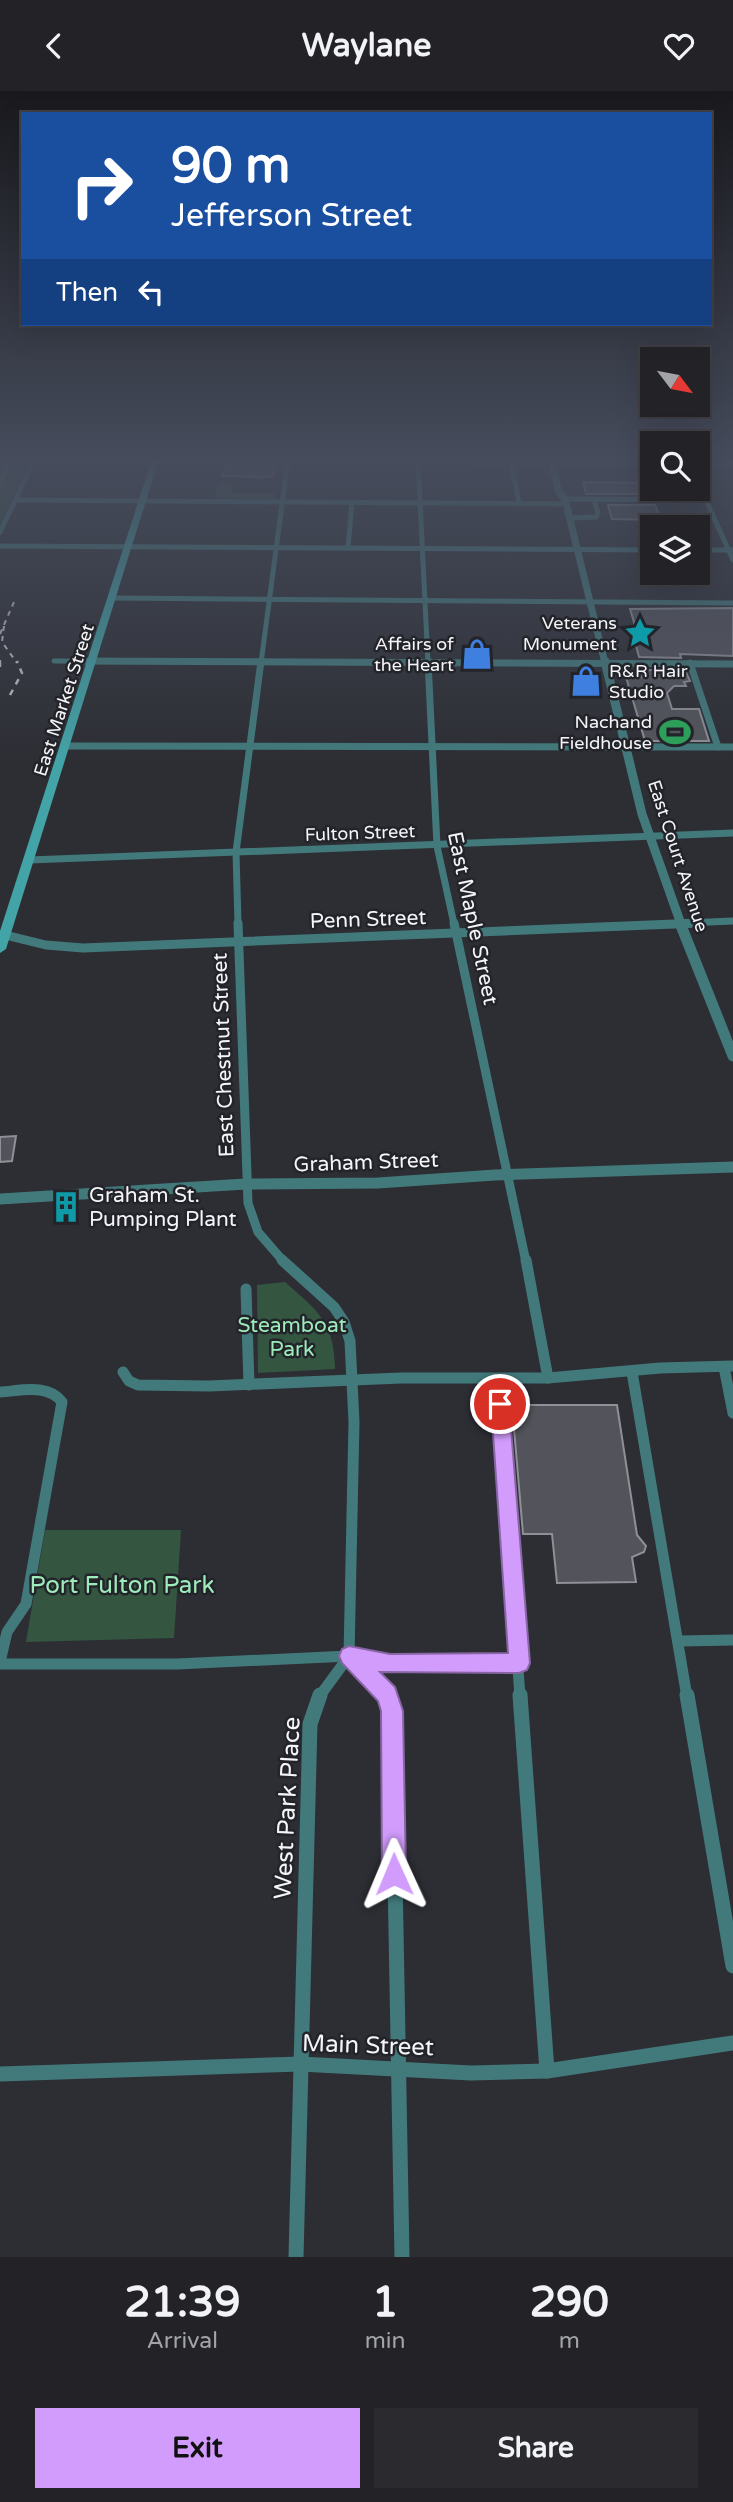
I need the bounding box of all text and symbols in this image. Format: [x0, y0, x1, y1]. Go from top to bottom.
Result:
icon: back [35, 27, 73, 65]
text: Waylane [302, 27, 431, 65]
icon: heart [660, 27, 698, 65]
text: 90 m [171, 137, 290, 196]
icon: right [56, 140, 147, 231]
text: Jefferson Street [171, 197, 412, 235]
icon: left [132, 273, 170, 311]
text: Then [56, 277, 118, 308]
north arrow [640, 347, 710, 417]
map controls [640, 347, 710, 585]
button: search [640, 431, 710, 501]
button: layers [640, 515, 710, 585]
place label: Veterans Monument [523, 612, 617, 655]
place icon: Veterans Monument [623, 616, 657, 650]
street label: East Market Street [29, 621, 99, 779]
place label: Affairs of the Heart [374, 633, 454, 676]
shop icon: Affairs of the Heart [460, 637, 494, 671]
place label: R&R Hair Studio [609, 660, 688, 703]
shop icon: R&R Hair Studio [569, 664, 603, 698]
place label: Nachand Fieldhouse [559, 711, 652, 754]
sports icon: Nachand Fieldhouse [658, 715, 692, 749]
street label: East Court Avenue [643, 777, 713, 935]
street label: Fulton Street [304, 820, 416, 846]
street label: East Maple Street [442, 829, 503, 1007]
street label: Penn Street [309, 905, 427, 934]
street label: East Chestnut Street [207, 952, 240, 1158]
street label: Graham Street [293, 1147, 439, 1178]
place label: Graham St. Pumping Plant [89, 1183, 237, 1232]
building icon: Graham St. Pumping Plant [49, 1190, 83, 1224]
park label: Steamboat Park [238, 1313, 346, 1362]
pin [470, 1374, 530, 1434]
icon: arrive [481, 1385, 519, 1423]
park label: Port Fulton Park [29, 1571, 215, 1600]
street label: West Park Place [268, 1716, 307, 1900]
position arrow [357, 1837, 431, 1911]
street label: Main Street [301, 2029, 435, 2062]
text: 21:39 [124, 2277, 241, 2328]
text: 1 [372, 2277, 398, 2328]
text: 290 [530, 2277, 609, 2328]
text: Arrival [147, 2327, 218, 2355]
text: min [365, 2327, 406, 2355]
text: m [559, 2327, 580, 2355]
button: Exit [35, 2408, 360, 2488]
button: Share [374, 2408, 698, 2488]

